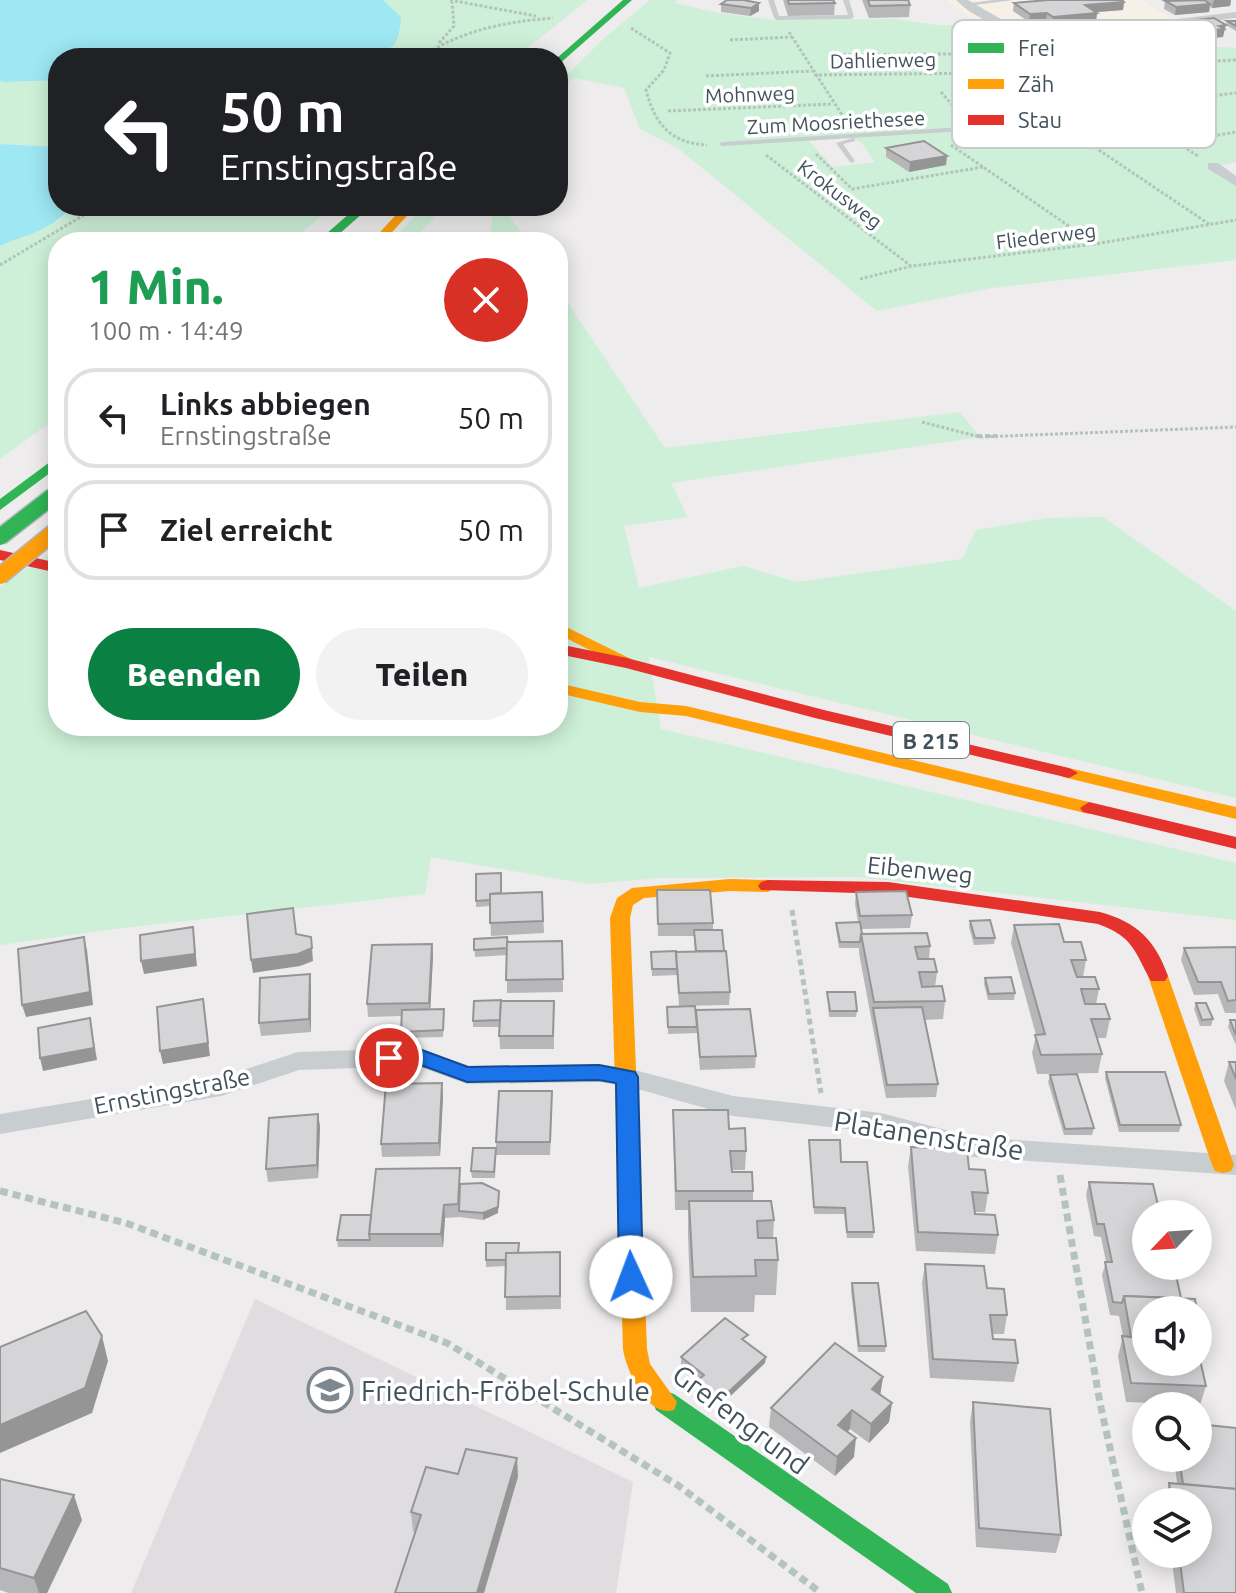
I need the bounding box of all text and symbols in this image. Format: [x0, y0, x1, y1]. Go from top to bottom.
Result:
legend [952, 20, 1216, 148]
text: Frei [1018, 35, 1055, 60]
street label: Dahlienweg [830, 48, 936, 72]
text: Zäh [1018, 71, 1054, 96]
icon: left [88, 80, 192, 184]
text: 50 m [220, 80, 345, 143]
street label: Mohnweg [705, 81, 795, 107]
street label: Zum Moosriethesee [746, 106, 926, 138]
text: Stau [1018, 107, 1062, 132]
text: Ernstingstraße [220, 146, 458, 187]
street label: Krokusweg [793, 155, 887, 233]
street label: Fliederweg [995, 218, 1097, 254]
button: close [444, 258, 528, 342]
text: 1 Min. [88, 259, 224, 313]
text: 100 m · 14:49 [88, 316, 244, 345]
text: Links abbiegen [160, 387, 371, 421]
icon: left [92, 396, 136, 440]
text: 50 m [457, 401, 524, 435]
text: Ernstingstraße [160, 421, 332, 450]
icon: arrive [92, 508, 136, 552]
text: Ziel erreicht [160, 513, 333, 547]
text: 50 m [457, 513, 524, 547]
button: Beenden [88, 628, 300, 720]
button: Teilen [316, 628, 528, 720]
road number: B 215 [893, 722, 969, 758]
street label: Eibenweg [866, 851, 974, 889]
pin [355, 1024, 423, 1092]
icon: arrive [367, 1036, 411, 1080]
street label: Ernstingstraße [92, 1063, 252, 1119]
street label: Platanenstraße [832, 1105, 1026, 1165]
north arrow [1132, 1200, 1212, 1280]
map controls [1132, 1200, 1212, 1568]
position arrow [589, 1235, 673, 1319]
button: sound [1132, 1296, 1212, 1376]
street label: Grefengrund [667, 1358, 815, 1480]
school or university icon: Friedrich-Fröbel-Schule [306, 1366, 354, 1414]
place label: Friedrich-Fröbel-Schule [361, 1375, 650, 1406]
button: search [1132, 1392, 1212, 1472]
button: layers [1132, 1488, 1212, 1568]

